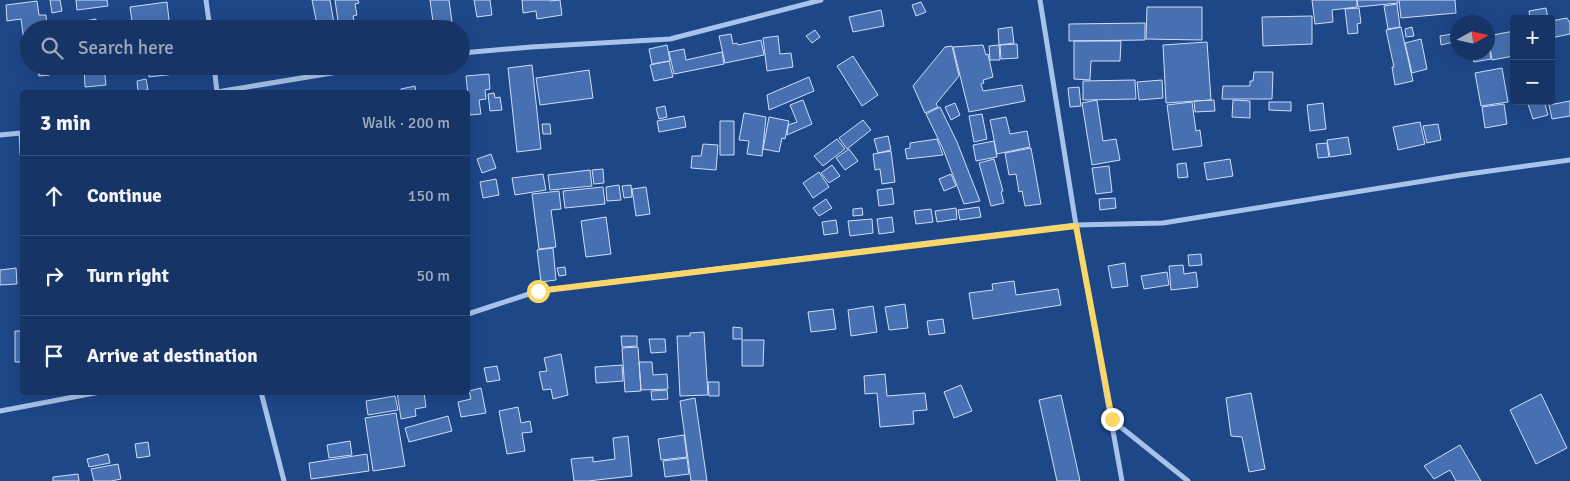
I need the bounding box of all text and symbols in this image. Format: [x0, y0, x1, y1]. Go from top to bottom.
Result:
north arrow [1450, 15, 1495, 60]
map controls [1510, 15, 1555, 105]
button: + [1510, 15, 1555, 60]
search box [20, 20, 470, 75]
icon: search [38, 34, 66, 62]
text: Search here [78, 36, 174, 60]
button: − [1510, 60, 1555, 105]
text: 3 min [40, 110, 91, 136]
text: Walk · 200 m [362, 113, 450, 133]
icon: ahead [40, 182, 68, 210]
text: Continue [87, 184, 162, 208]
text: 150 m [408, 186, 450, 206]
icon: right [40, 262, 68, 290]
text: Turn right [87, 264, 169, 288]
text: 50 m [416, 266, 450, 286]
route start [527, 280, 550, 303]
icon: arrive [40, 342, 68, 370]
text: Arrive at destination [87, 344, 258, 368]
route end [1101, 408, 1124, 431]

